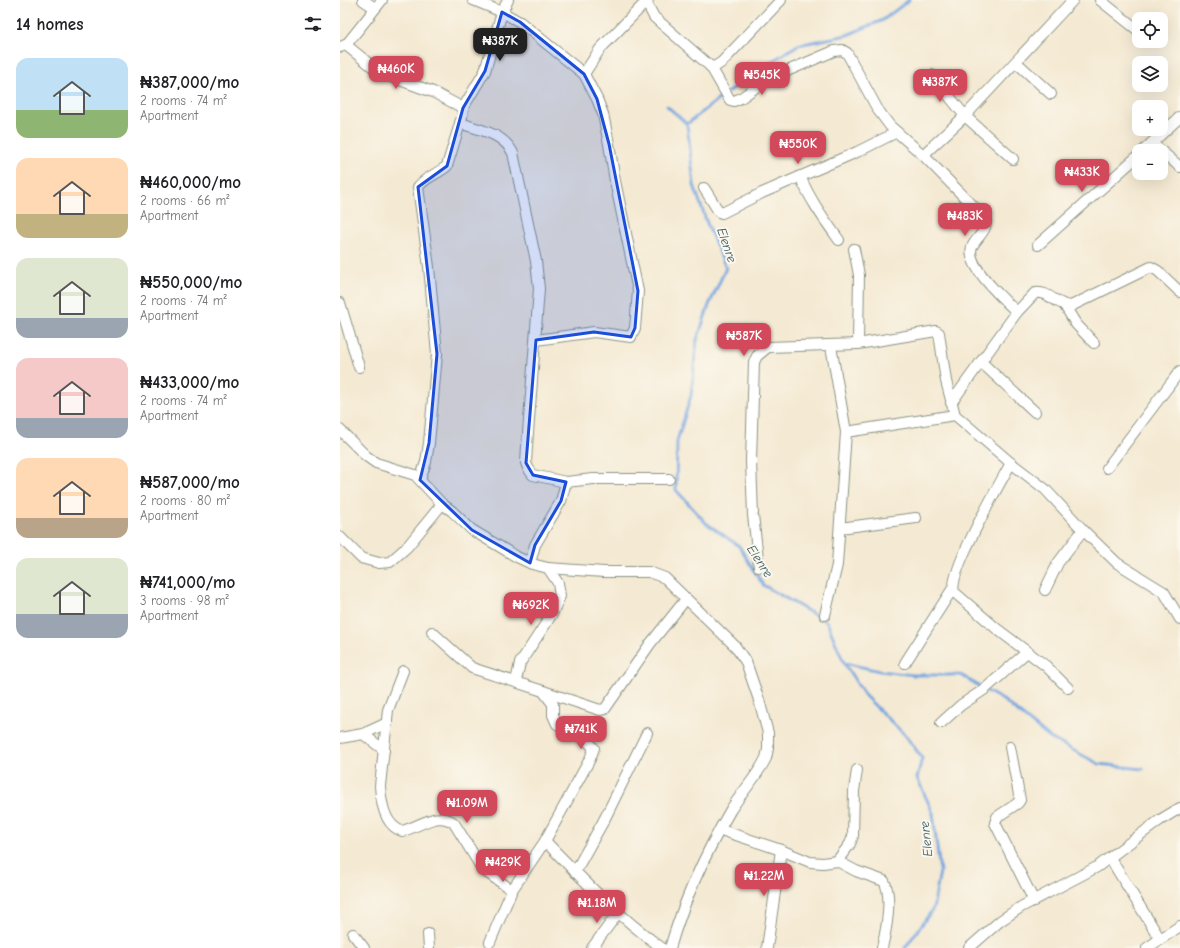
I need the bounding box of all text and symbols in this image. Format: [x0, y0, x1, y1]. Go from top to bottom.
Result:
map controls [1132, 12, 1168, 180]
button: locate [1132, 12, 1168, 48]
icon: filters [302, 13, 324, 35]
text: 14 homes [16, 15, 83, 34]
pin: ₦387K [472, 28, 528, 62]
text: ₦387K [482, 33, 518, 48]
pin: ₦460K [368, 56, 424, 90]
button: layers [1132, 56, 1168, 92]
text: ₦460K [377, 61, 415, 76]
pin: ₦545K [734, 62, 790, 96]
text: ₦545K [744, 67, 780, 82]
pin: ₦387K [912, 69, 968, 103]
text: ₦387,000/mo [140, 73, 239, 92]
icon: home [48, 74, 96, 122]
text: ₦387K [922, 74, 958, 89]
text: 2 rooms · 74 m² [140, 93, 227, 108]
button: + [1132, 100, 1168, 136]
text: Apartment [140, 108, 198, 123]
pin: ₦550K [770, 131, 826, 165]
text: ₦550K [779, 136, 817, 151]
button: − [1132, 144, 1168, 180]
pin: ₦433K [1054, 159, 1110, 193]
text: ₦433K [1064, 164, 1100, 179]
text: ₦460,000/mo [140, 173, 241, 192]
icon: home [48, 174, 96, 222]
text: 2 rooms · 66 m² [140, 193, 229, 208]
pin: ₦483K [937, 203, 993, 237]
text: Apartment [140, 208, 198, 223]
text: ₦483K [947, 208, 983, 223]
water label: Elenre [714, 226, 740, 265]
text: ₦550,000/mo [140, 273, 242, 292]
icon: home [48, 274, 96, 322]
text: 2 rooms · 74 m² [140, 293, 227, 308]
text: Apartment [140, 308, 198, 323]
pin: ₦587K [716, 323, 772, 357]
text: ₦587K [726, 328, 762, 343]
text: ₦433,000/mo [140, 373, 239, 392]
icon: home [48, 374, 96, 422]
text: 2 rooms · 74 m² [140, 393, 227, 408]
text: Apartment [140, 408, 198, 423]
text: ₦587,000/mo [140, 473, 240, 492]
icon: home [48, 474, 96, 522]
text: 2 rooms · 80 m² [140, 493, 230, 508]
text: Apartment [140, 508, 198, 523]
water label: Elenre [744, 542, 776, 580]
text: ₦741,000/mo [140, 573, 235, 592]
icon: home [48, 574, 96, 622]
pin: ₦692K [503, 592, 559, 626]
text: 3 rooms · 98 m² [140, 593, 229, 608]
text: ₦692K [513, 597, 549, 612]
text: Apartment [140, 608, 198, 623]
pin: ₦741K [553, 716, 609, 750]
text: ₦741K [565, 721, 597, 736]
pin: ₦1.09M [434, 790, 500, 824]
text: ₦1.09M [446, 795, 488, 810]
water label: Elenre [917, 820, 935, 858]
pin: ₦429K [475, 849, 531, 883]
text: ₦429K [485, 854, 521, 869]
pin: ₦1.22M [731, 863, 797, 897]
text: ₦1.22M [744, 868, 784, 883]
pin: ₦1.18M [564, 890, 630, 924]
text: ₦1.18M [577, 895, 617, 910]

